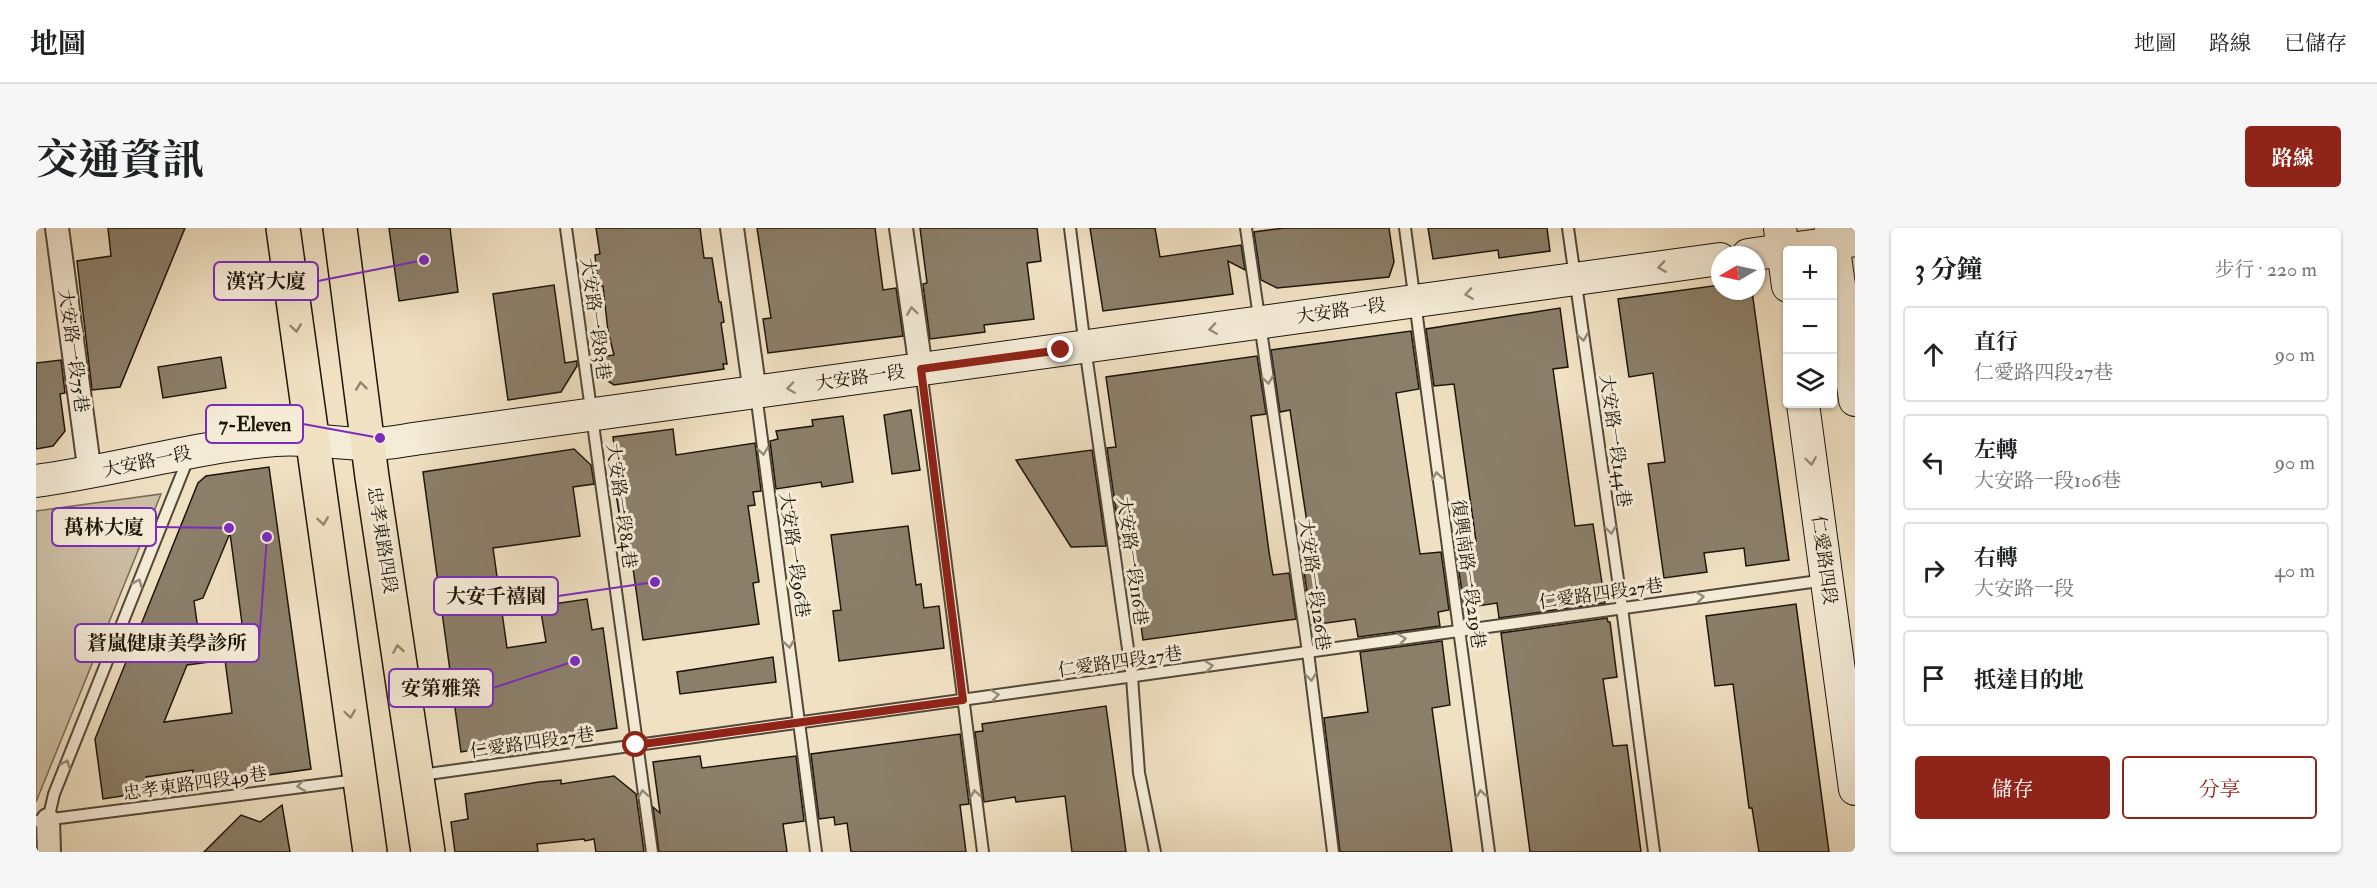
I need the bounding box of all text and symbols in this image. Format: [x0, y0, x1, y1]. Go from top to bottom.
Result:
text: 地圖 [30, 27, 86, 62]
text: 地圖 [2134, 30, 2176, 57]
text: 路線 [2209, 30, 2251, 57]
text: 已儲存 [2284, 30, 2347, 57]
button: 路線 [2245, 126, 2341, 187]
text: 交通資訊 [36, 135, 204, 187]
north arrow [1711, 246, 1765, 300]
map controls [1783, 246, 1837, 408]
button: + [1783, 246, 1837, 300]
text: 3 分鐘 [1915, 254, 1982, 286]
street label: 大安路一段83巷 [575, 256, 615, 382]
text: 步行 · 220 m [2214, 257, 2317, 282]
one-way arrow [1657, 260, 1667, 272]
callout: 漢宮大廈 [214, 262, 318, 300]
text: 漢宮大廈 [226, 269, 306, 294]
one-way arrow [1464, 287, 1473, 299]
street label: 大安路一段75巷 [53, 288, 93, 414]
street label: 大安路一段 [1295, 293, 1387, 329]
button: − [1783, 300, 1837, 354]
one-way arrow [907, 307, 919, 316]
one-way arrow [1209, 322, 1218, 334]
one-way arrow [290, 323, 302, 332]
text: 直行 [1974, 328, 2018, 356]
one-way arrow [1577, 332, 1589, 342]
route end [1047, 336, 1073, 362]
icon: ahead [1917, 338, 1950, 371]
text: 90 m [2275, 342, 2315, 367]
button: layers [1783, 354, 1837, 408]
street label: 大安路一段 [814, 360, 906, 396]
text: 仁愛路四段27巷 [1974, 360, 2113, 385]
street label: 大安路一段144巷 [1594, 373, 1636, 509]
one-way arrow [1261, 376, 1273, 385]
one-way arrow [787, 381, 796, 393]
one-way arrow [355, 382, 368, 391]
callout: 7-Eleven [206, 405, 303, 443]
text: 7-Eleven [219, 412, 292, 437]
text: 左轉 [1974, 436, 2018, 464]
street label: 大安路一段 [101, 441, 193, 483]
street label: 大安路一段84巷 [601, 442, 641, 570]
one-way arrow [757, 446, 769, 455]
icon: left [1917, 446, 1950, 479]
text: 90 m [2275, 450, 2315, 475]
one-way arrow [1804, 457, 1817, 466]
text: 大安路一段106巷 [1974, 468, 2121, 493]
one-way arrow [1432, 471, 1444, 481]
street label: 忠孝東路四段 [362, 485, 402, 595]
street label: 大安路一段96巷 [774, 491, 814, 619]
street label: 大安路一段116巷 [1112, 495, 1152, 627]
street label: 復興南路一段219巷 [1446, 498, 1490, 650]
callout: 萬林大廈 [52, 508, 156, 546]
street label: 仁愛路四段 [1806, 514, 1842, 606]
text: 萬林大廈 [64, 515, 144, 540]
one-way arrow [316, 516, 329, 525]
street label: 大安路一段126巷 [1293, 518, 1335, 652]
one-way arrow [1604, 525, 1616, 535]
text: 右轉 [1974, 544, 2018, 572]
icon: right [1917, 554, 1950, 587]
text: 40 m [2274, 558, 2315, 583]
street label: 仁愛路四段27巷 [1537, 574, 1665, 614]
text: 大安路一段 [1974, 576, 2074, 601]
callout: 大安千禧園 [434, 577, 558, 615]
one-way arrow [131, 578, 143, 589]
text: 大安千禧園 [446, 584, 546, 609]
one-way arrow [1695, 592, 1704, 604]
callout: 蒼嵐健康美學診所 [75, 624, 259, 662]
text: 蒼嵐健康美學診所 [87, 631, 247, 656]
one-way arrow [1398, 633, 1407, 645]
one-way arrow [782, 639, 795, 648]
street label: 仁愛路四段27巷 [1056, 642, 1184, 682]
one-way arrow [393, 644, 405, 653]
one-way arrow [1205, 660, 1214, 672]
icon: arrive [1917, 662, 1950, 695]
text: 抵達目的地 [1974, 666, 2084, 694]
callout: 安第雅築 [389, 669, 493, 707]
one-way arrow [1304, 673, 1317, 682]
text: 安第雅築 [401, 676, 481, 701]
one-way arrow [991, 690, 1000, 702]
one-way arrow [343, 709, 355, 719]
street label: 仁愛路四段27巷 [468, 723, 596, 763]
route start [622, 731, 648, 757]
button: 儲存 [1915, 756, 2110, 819]
button: 分享 [2122, 756, 2317, 819]
one-way arrow [59, 759, 71, 770]
street label: 忠孝東路四段49巷 [122, 763, 268, 805]
one-way arrow [296, 780, 305, 792]
one-way arrow [970, 789, 982, 799]
one-way arrow [1475, 789, 1488, 799]
one-way arrow [638, 790, 650, 799]

